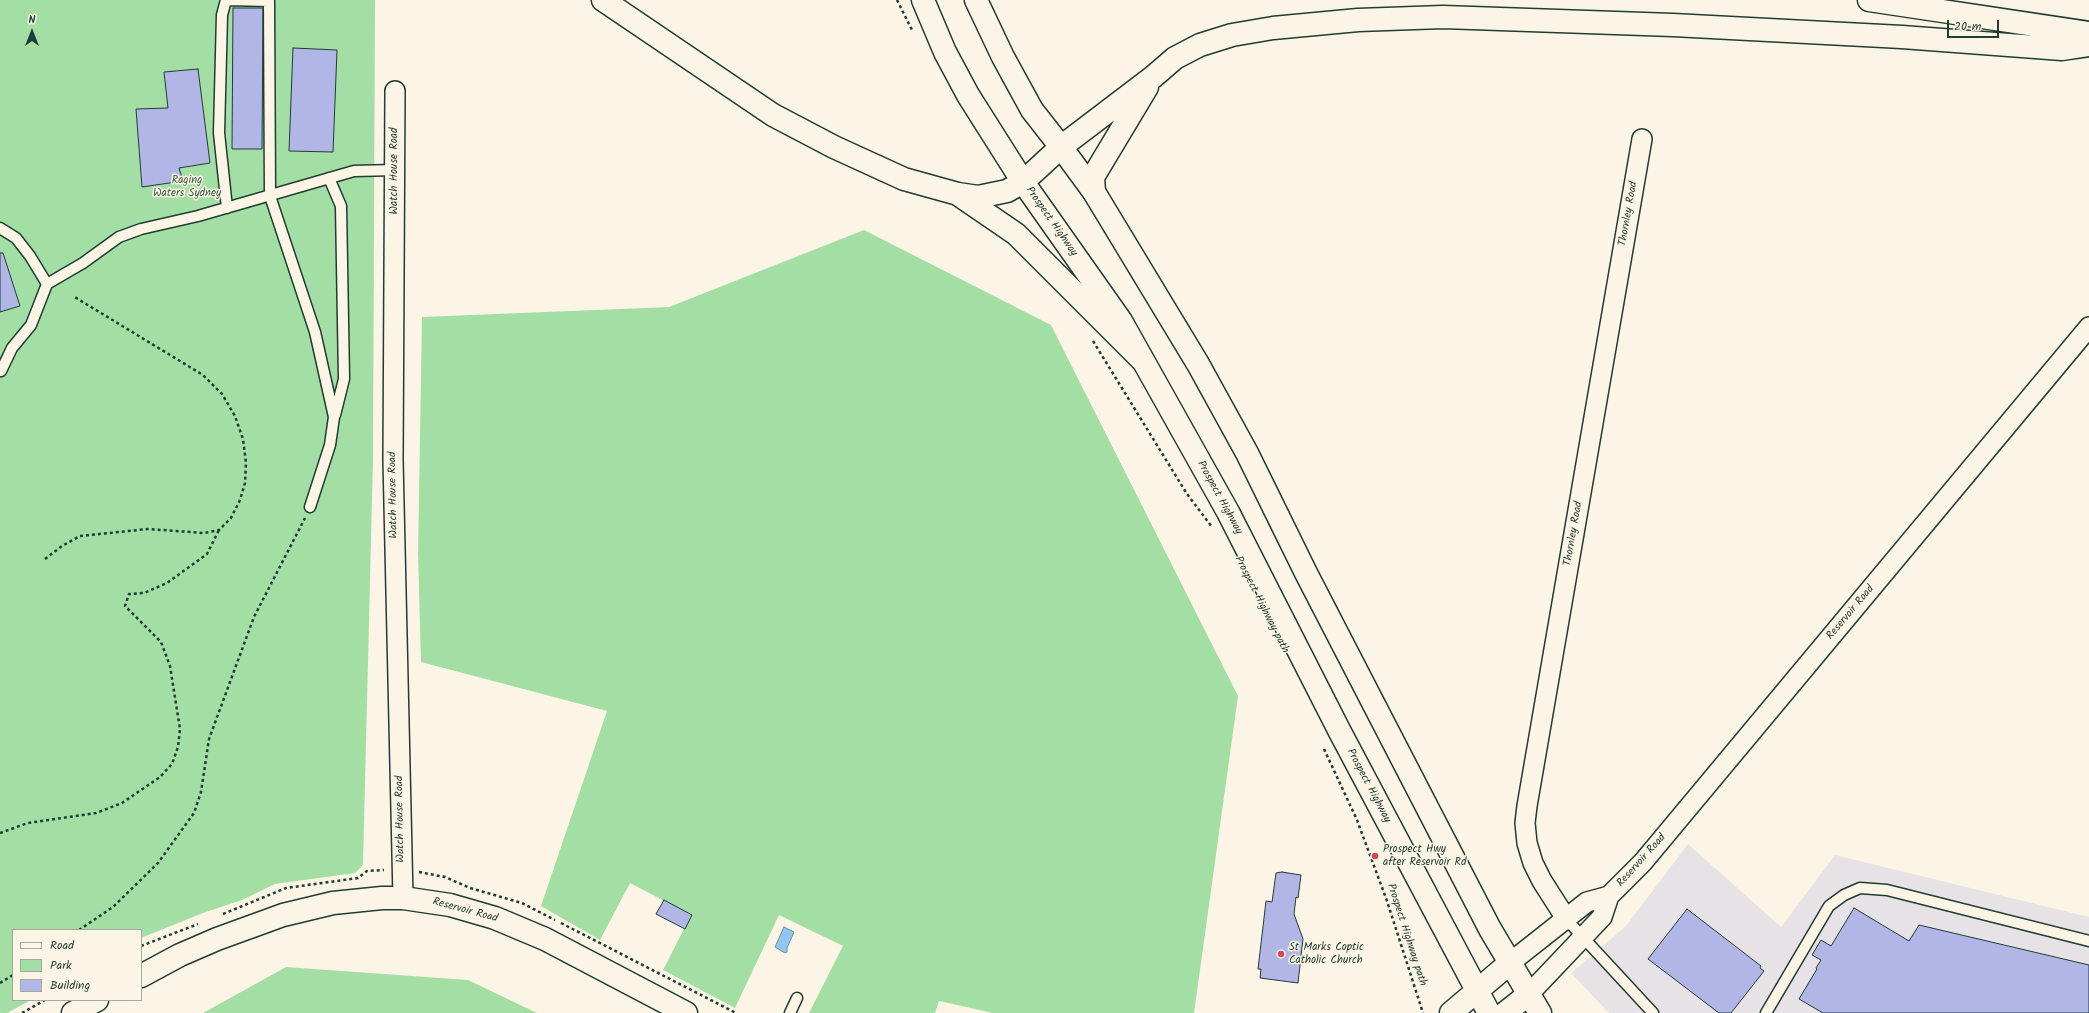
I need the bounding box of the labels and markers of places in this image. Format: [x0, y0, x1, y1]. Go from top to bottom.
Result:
place label: Prospect Hwy after Reservoir Rd [1383, 843, 1466, 869]
marker: Prospect Hwy after Reservoir Rd [1370, 851, 1380, 861]
place label: St Marks Coptic Catholic Church [1289, 941, 1364, 967]
marker: St Marks Coptic Catholic Church [1276, 949, 1286, 959]

